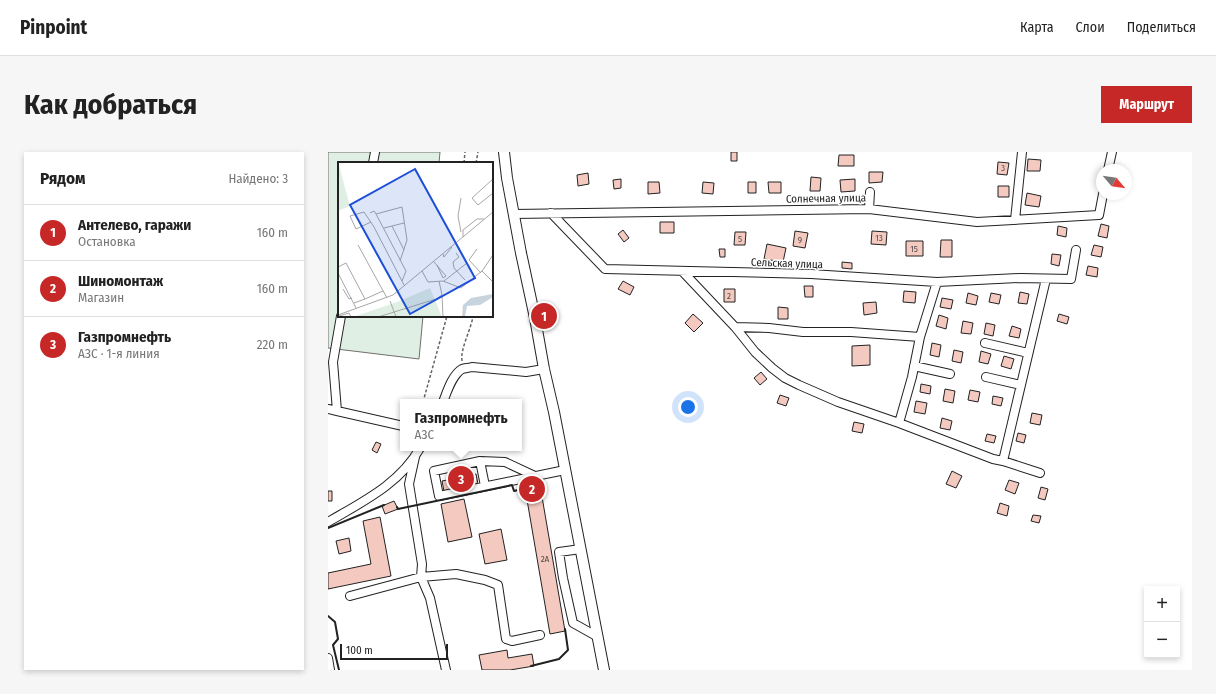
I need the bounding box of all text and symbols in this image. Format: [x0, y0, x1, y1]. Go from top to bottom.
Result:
text: Pinpoint [20, 16, 87, 39]
text: Карта [1020, 19, 1054, 36]
text: Слои [1076, 19, 1105, 36]
text: Поделиться [1127, 19, 1196, 36]
button: Маршрут [1101, 86, 1192, 123]
text: Как добраться [24, 88, 197, 121]
inset map [338, 162, 493, 317]
house number: 3 [1001, 163, 1005, 173]
north arrow [1096, 164, 1132, 200]
text: Рядом [40, 168, 85, 189]
text: Найдено: 3 [228, 171, 288, 186]
street label: Солнечная улица [786, 191, 866, 206]
text: Антелево, гаражи [78, 216, 191, 234]
text: 1 [50, 225, 56, 240]
text: 160 m [257, 225, 288, 240]
house number: 13 [875, 233, 883, 243]
text: Остановка [78, 234, 136, 249]
house number: 5 [738, 234, 742, 244]
house number: 9 [798, 235, 802, 245]
house number: 15 [910, 244, 918, 254]
street label: Сельская улица [751, 256, 823, 271]
text: Шиномонтаж [78, 272, 163, 290]
text: 2 [50, 281, 56, 296]
text: 160 m [257, 281, 288, 296]
text: Магазин [78, 290, 124, 305]
house number: 2 [727, 291, 731, 301]
pin: 1 [531, 301, 557, 331]
text: Газпромнефть [78, 328, 171, 346]
text: 3 [50, 337, 56, 352]
text: 220 m [257, 337, 288, 352]
text: АЗС · 1-я линия [78, 346, 160, 361]
your location [678, 397, 698, 417]
popup [400, 399, 522, 451]
text: Газпромнефть [414, 409, 508, 427]
text: АЗС [414, 427, 434, 442]
pin: 3 [448, 464, 474, 494]
pin: 2 [519, 474, 545, 504]
house number: 2А [541, 554, 550, 564]
map controls [1144, 586, 1180, 658]
button: + [1144, 586, 1180, 622]
button: − [1144, 622, 1180, 658]
scale bar [340, 642, 448, 661]
text: 100 m [346, 644, 373, 657]

